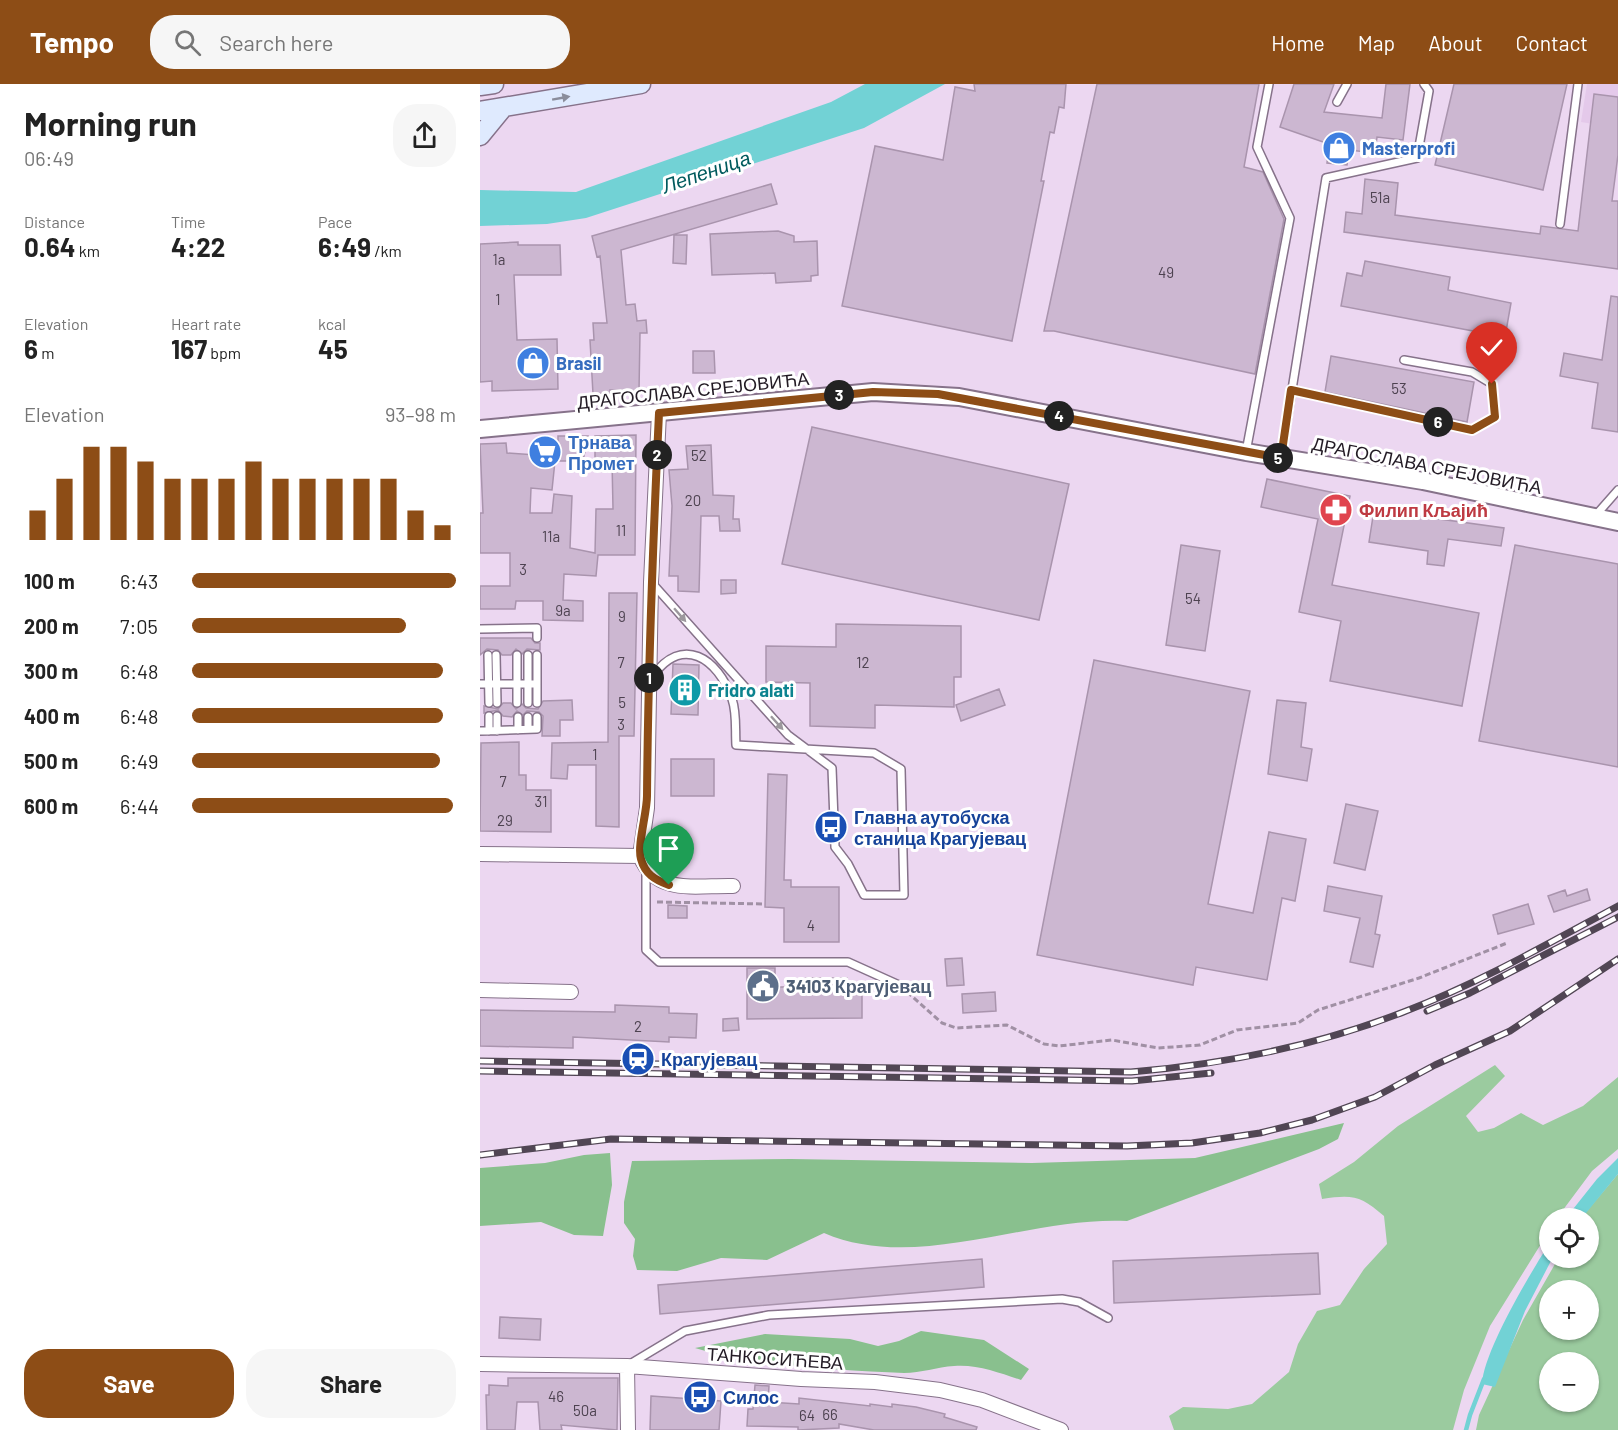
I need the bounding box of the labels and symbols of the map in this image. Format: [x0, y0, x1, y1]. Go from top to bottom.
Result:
one-way arrow [551, 93, 570, 102]
shop icon: Masterprofi [1321, 130, 1357, 166]
place label: Masterprofi [1362, 137, 1455, 159]
water label: Лепеница [657, 145, 753, 198]
house number: 51a [1370, 188, 1390, 206]
house number: 1a [493, 250, 505, 268]
house number: 49 [1158, 263, 1174, 281]
house number: 1 [495, 290, 501, 308]
pin [1466, 322, 1517, 384]
shop icon: Brasil [515, 345, 551, 381]
place label: Brasil [556, 352, 601, 374]
street label: ДРАГОСЛАВА СРЕЈОВИЋА [576, 367, 810, 413]
house number: 53 [1391, 379, 1407, 397]
pin: 3 [824, 380, 854, 410]
pin: 4 [1044, 401, 1074, 431]
pin: 6 [1423, 407, 1453, 437]
place label: Трнава Промет [568, 431, 635, 474]
street label: ДРАГОСЛАВА СРЕЈОВИЋА [1310, 432, 1544, 498]
supermarket icon: Трнава Промет [527, 434, 563, 470]
pin: 2 [642, 440, 672, 470]
pin: 5 [1263, 443, 1293, 473]
house number: 52 [691, 446, 707, 464]
house number: 20 [685, 491, 701, 509]
pharmacy icon: Филип Кљајић [1318, 492, 1354, 528]
place label: Филип Кљајић [1359, 499, 1488, 521]
house number: 11 [616, 521, 626, 539]
house number: 11a [542, 527, 560, 545]
house number: 3 [519, 560, 527, 578]
house number: 54 [1185, 589, 1201, 607]
house number: 9a [555, 601, 571, 619]
house number: 9 [618, 607, 626, 625]
one-way arrow [673, 607, 686, 622]
house number: 7 [617, 653, 625, 671]
house number: 12 [856, 653, 870, 671]
pin: 1 [634, 663, 664, 693]
building icon: Fridro alati [667, 672, 703, 708]
place label: Fridro alati [708, 679, 794, 701]
house number: 5 [618, 693, 626, 711]
house number: 3 [617, 715, 625, 733]
one-way arrow [770, 715, 784, 730]
house number: 1 [592, 745, 598, 763]
house number: 7 [499, 772, 507, 790]
house number: 31 [535, 792, 547, 810]
place label: Главна аутобуска станица Крагујевац [854, 806, 1026, 849]
bus stop icon: Главна аутобуска станица Крагујевац [813, 809, 849, 845]
house number: 29 [497, 811, 513, 829]
pin [643, 823, 694, 885]
house number: 4 [807, 916, 815, 934]
public building icon: 34103 Крагујевац [745, 968, 781, 1004]
place label: 34103 Крагујевац [786, 975, 931, 997]
house number: 2 [634, 1017, 642, 1035]
station icon: Крагујевац [620, 1041, 656, 1077]
place label: Крагујевац [661, 1048, 757, 1070]
street label: ТАНКОСИЋЕВА [706, 1342, 844, 1374]
bus stop icon: Силос [682, 1379, 718, 1415]
place label: Силос [723, 1386, 779, 1408]
house number: 46 [548, 1387, 564, 1405]
house number: 50a [573, 1401, 597, 1419]
house number: 66 [822, 1405, 838, 1423]
house number: 64 [799, 1406, 815, 1424]

